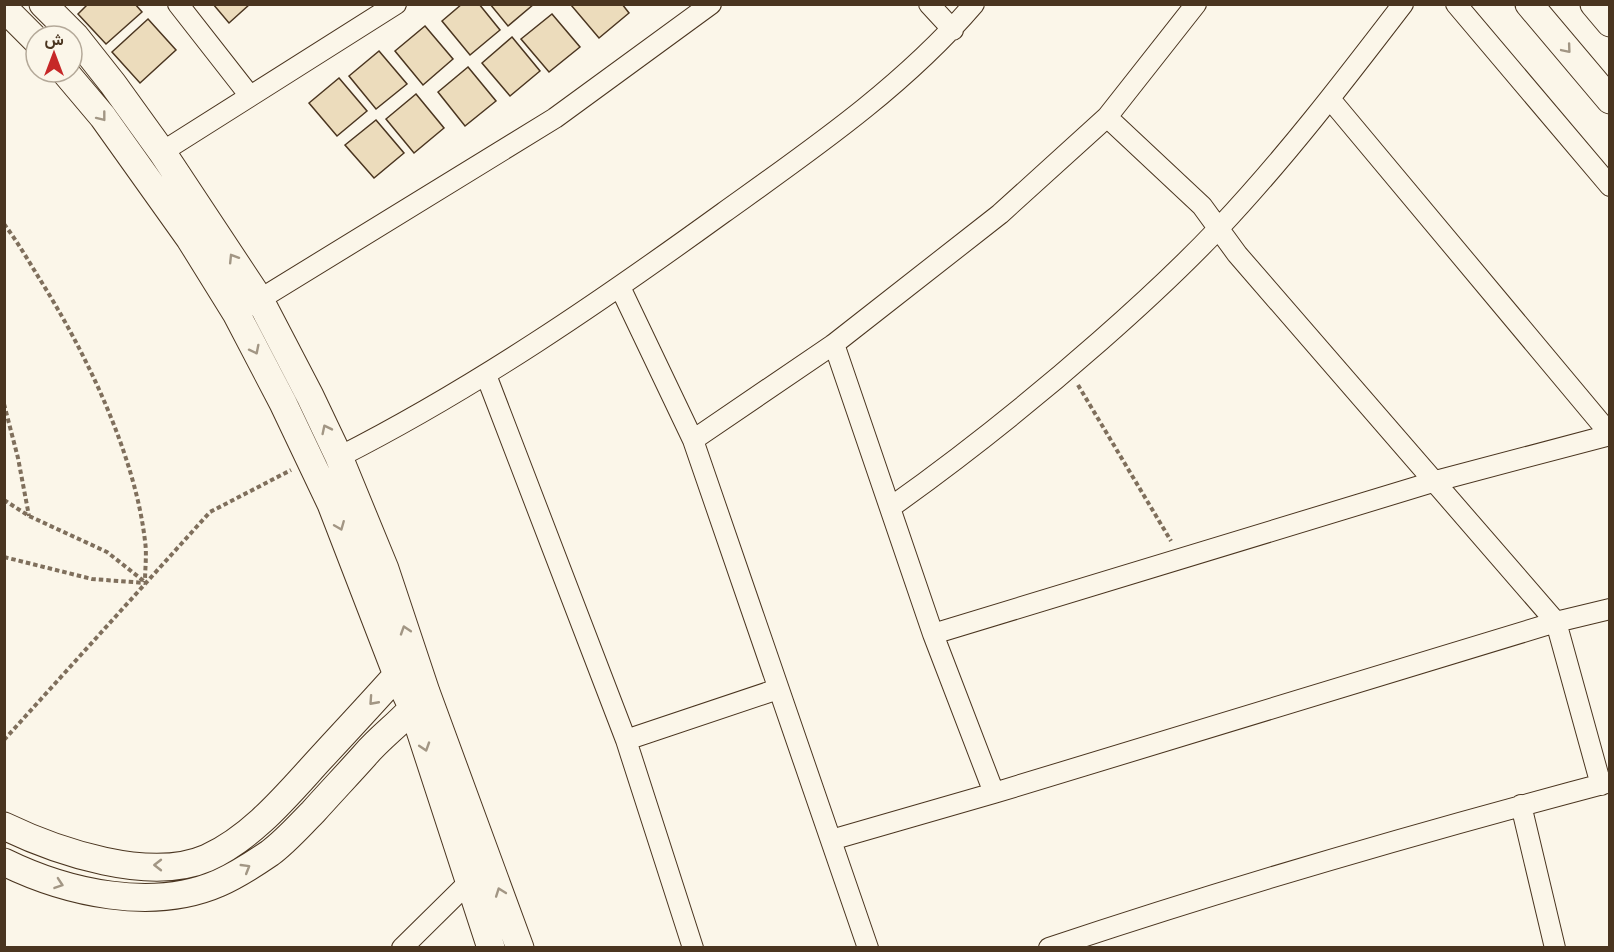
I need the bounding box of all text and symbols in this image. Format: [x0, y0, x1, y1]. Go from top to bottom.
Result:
north arrow [24, 24, 84, 84]
text: ش [44, 28, 64, 52]
one-way arrow [1559, 42, 1570, 53]
one-way arrow [95, 110, 106, 121]
one-way arrow [229, 254, 241, 264]
one-way arrow [248, 344, 259, 354]
one-way arrow [321, 425, 333, 436]
one-way arrow [333, 519, 345, 530]
one-way arrow [400, 625, 412, 636]
one-way arrow [369, 695, 380, 705]
one-way arrow [418, 741, 430, 752]
one-way arrow [154, 859, 163, 871]
one-way arrow [240, 863, 250, 875]
one-way arrow [53, 877, 63, 889]
one-way arrow [495, 887, 508, 898]

